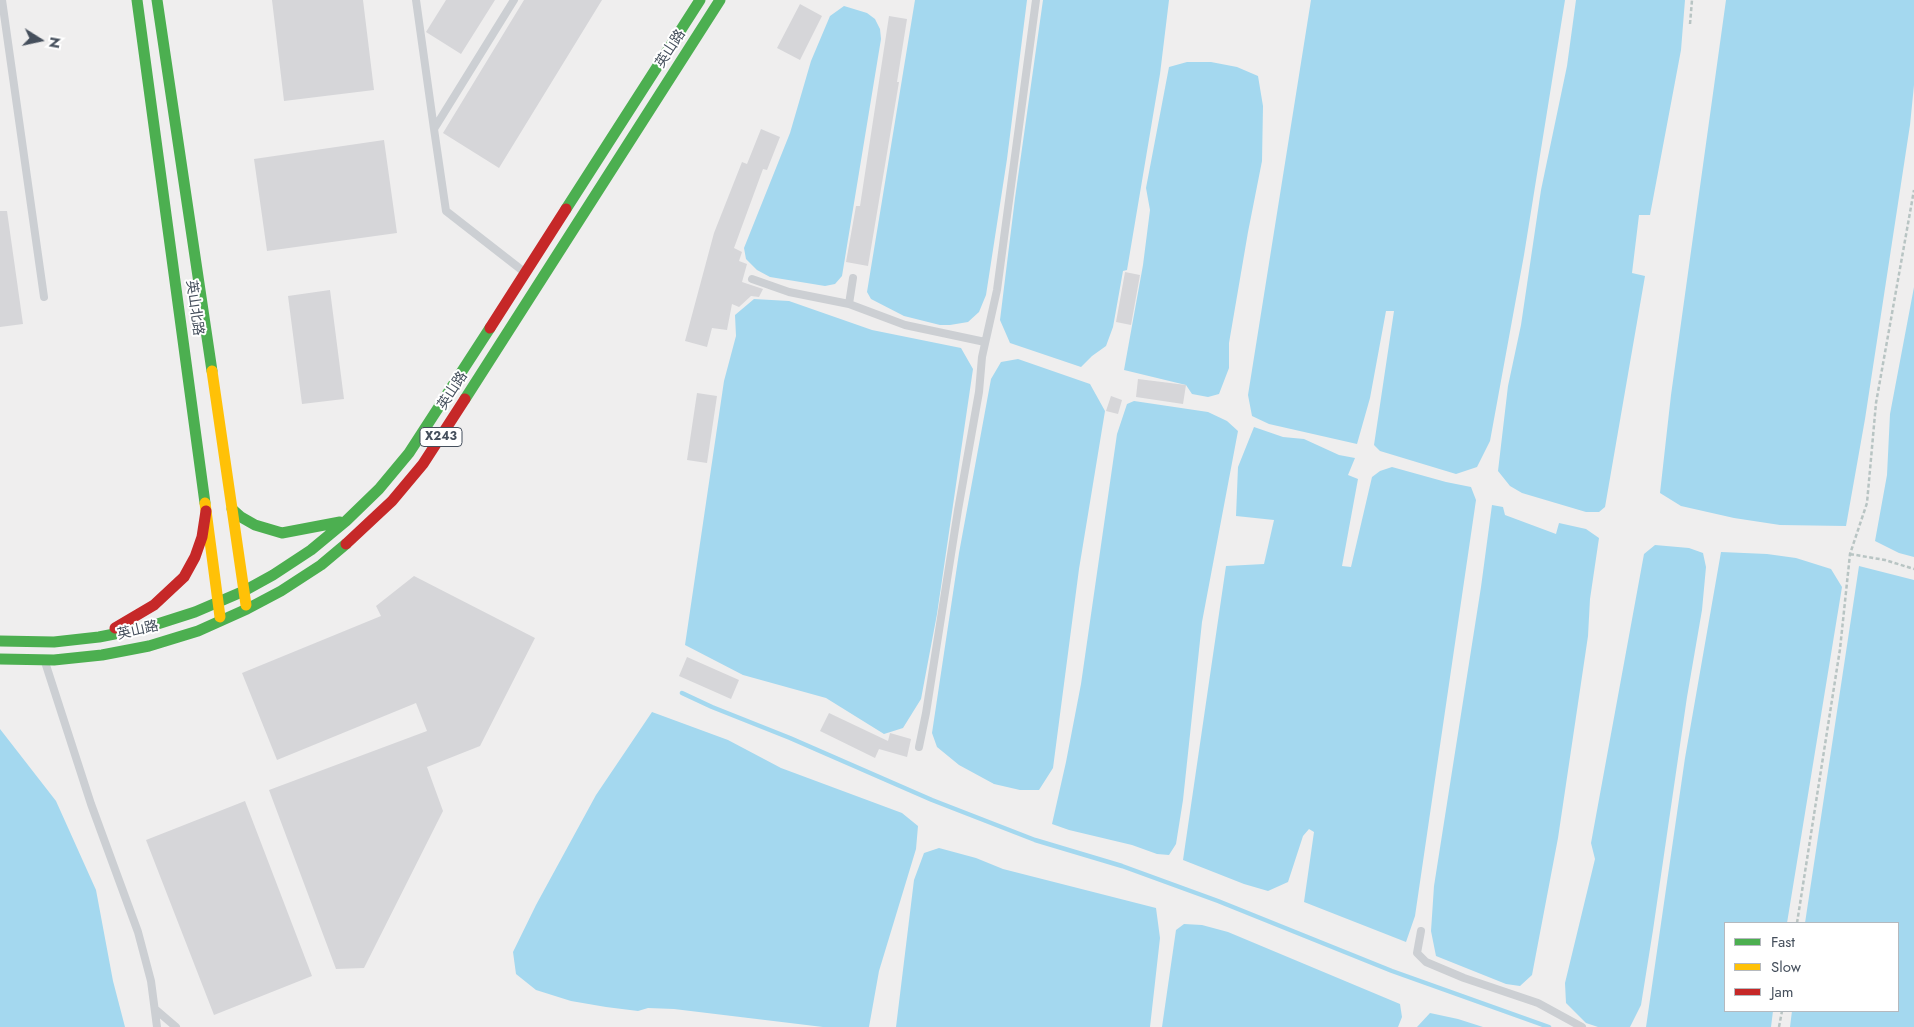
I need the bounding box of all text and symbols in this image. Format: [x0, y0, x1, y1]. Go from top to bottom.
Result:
north arrow [15, 15, 65, 65]
street label: 英山路 [653, 27, 689, 71]
text: N [44, 35, 66, 50]
street label: 英山北路 [182, 279, 206, 337]
street label: 英山路 [435, 369, 471, 413]
road number: X243 [420, 428, 462, 447]
street label: 英山路 [116, 618, 160, 644]
legend [1724, 922, 1899, 1012]
text: Fast [1771, 931, 1795, 953]
text: Slow [1771, 956, 1801, 978]
text: Jam [1771, 981, 1794, 1003]

